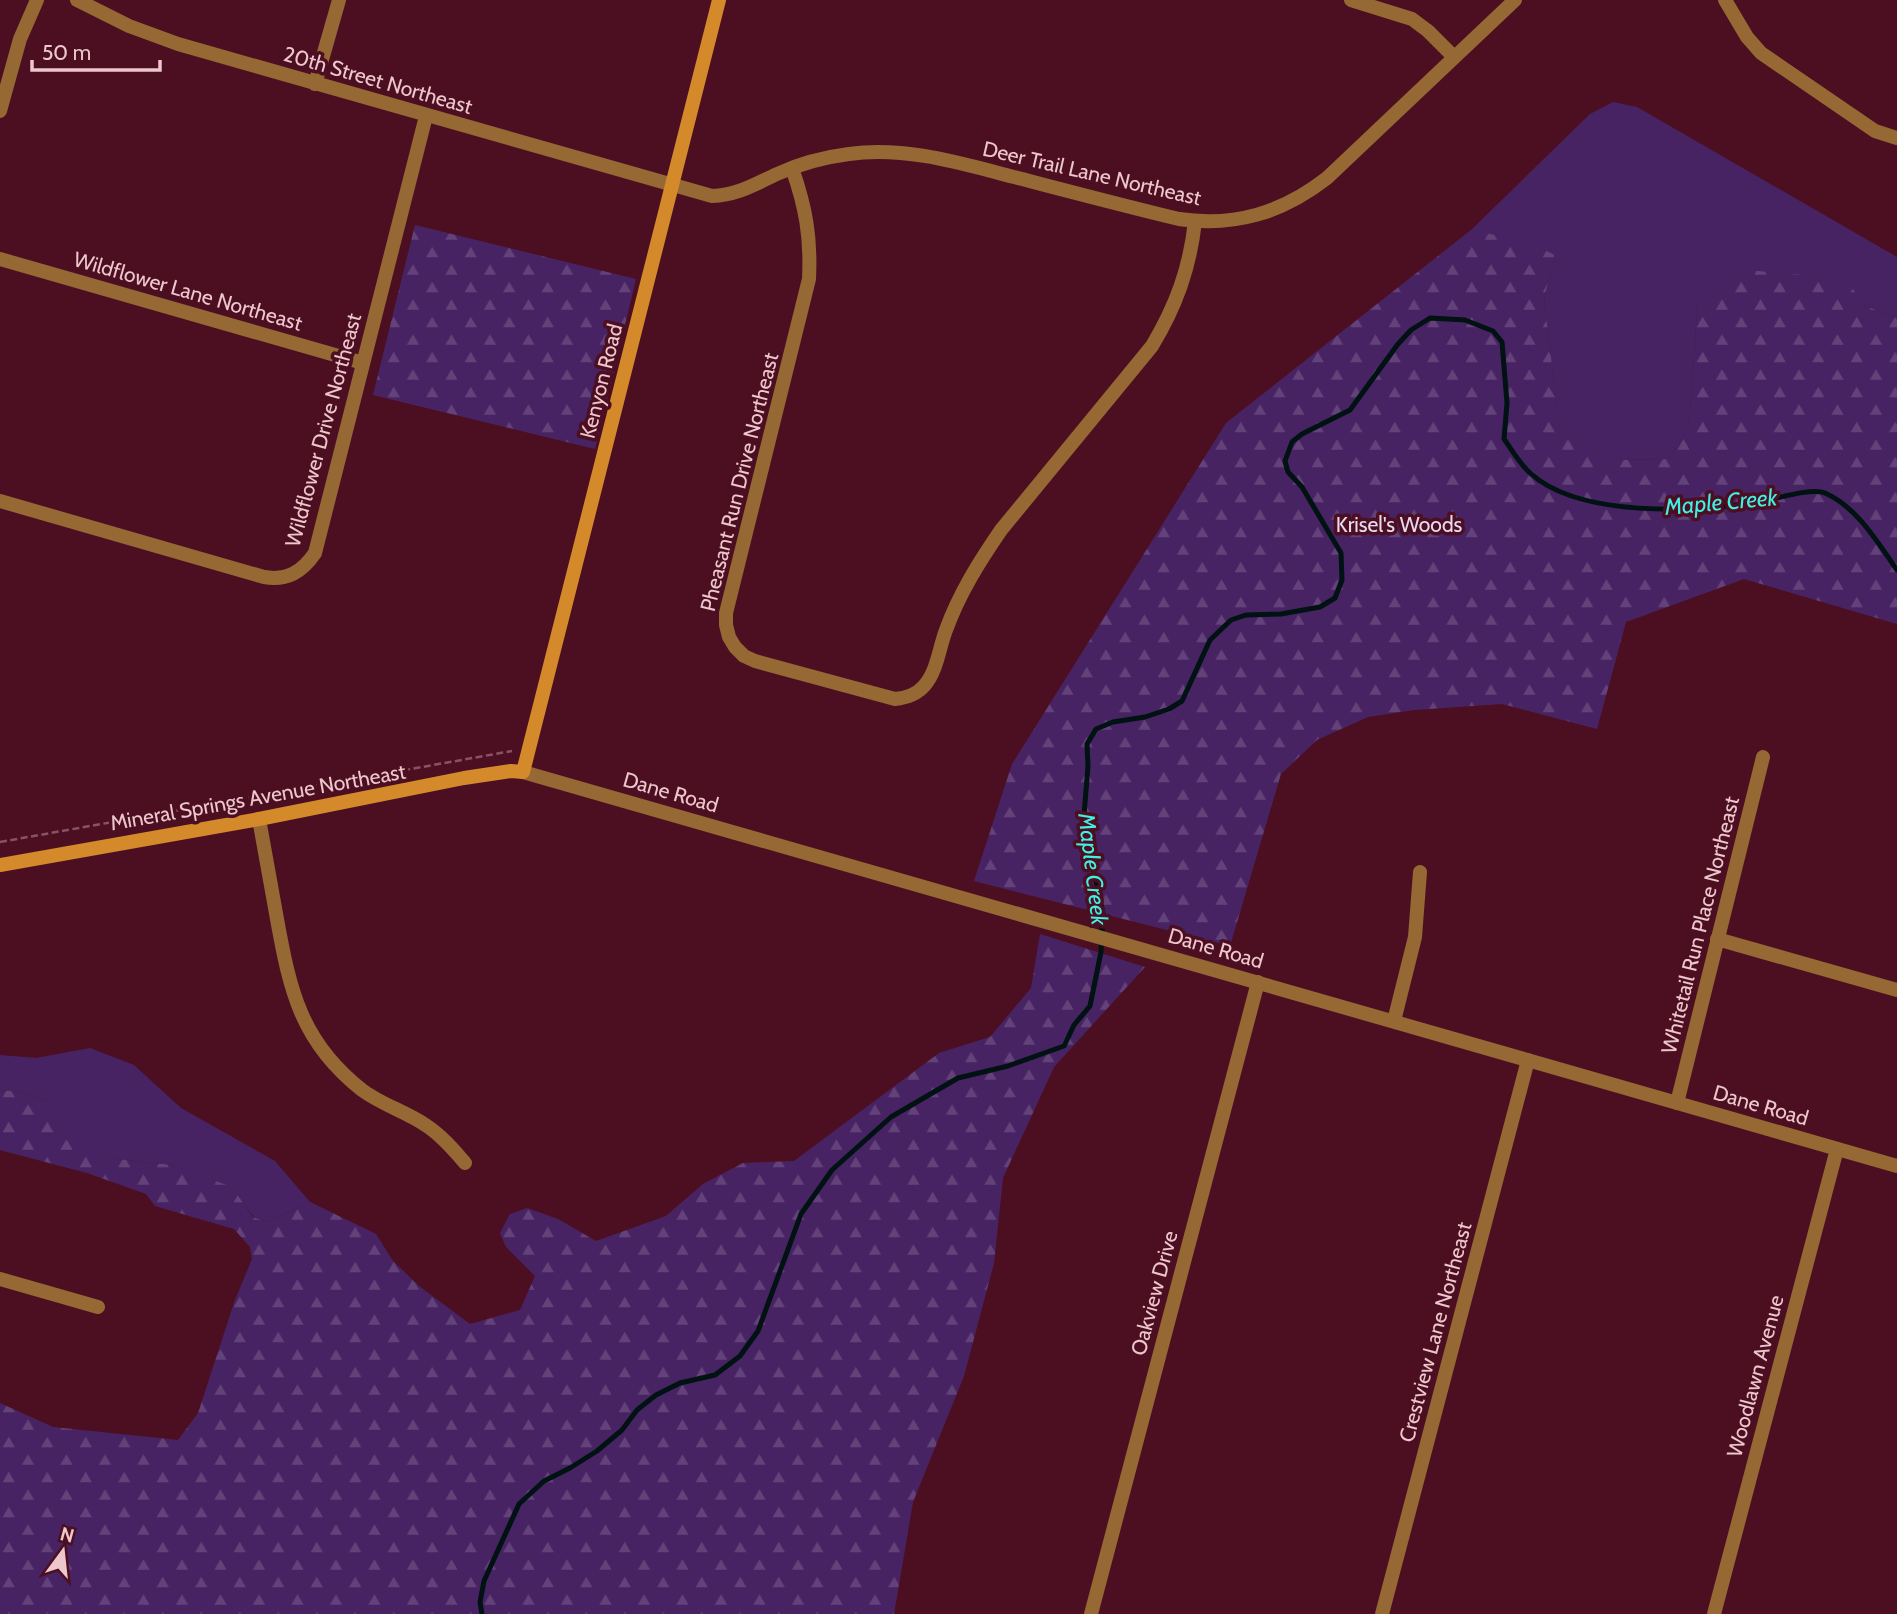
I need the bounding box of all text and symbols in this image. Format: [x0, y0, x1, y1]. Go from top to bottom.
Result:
scale bar [32, 28, 159, 72]
text: 50 m [42, 40, 91, 65]
street label: 20th Street Northeast [281, 41, 475, 119]
street label: Deer Trail Lane Northeast [980, 136, 1204, 210]
street label: Wildflower Lane Northeast [71, 246, 305, 336]
street label: Wildflower Drive Northeast [280, 310, 366, 550]
street label: Kenyon Road [575, 321, 627, 441]
street label: Pheasant Run Drive Northeast [695, 350, 783, 614]
water label: Maple Creek [1663, 483, 1780, 521]
park label: Krisel's Woods [1336, 512, 1463, 537]
street label: Mineral Springs Avenue Northeast [108, 759, 408, 835]
street label: Dane Road [620, 766, 722, 818]
street label: Whitetail Run Place Northeast [1656, 794, 1744, 1056]
water label: Maple Creek [1072, 810, 1114, 928]
street label: Dane Road [1165, 922, 1267, 974]
street label: Dane Road [1710, 1079, 1812, 1131]
street label: Crestview Lane Northeast [1394, 1219, 1476, 1445]
street label: Oakview Drive [1125, 1228, 1183, 1358]
street label: Woodlawn Avenue [1721, 1292, 1789, 1460]
north arrow [28, 1516, 98, 1586]
text: N [58, 1522, 77, 1548]

